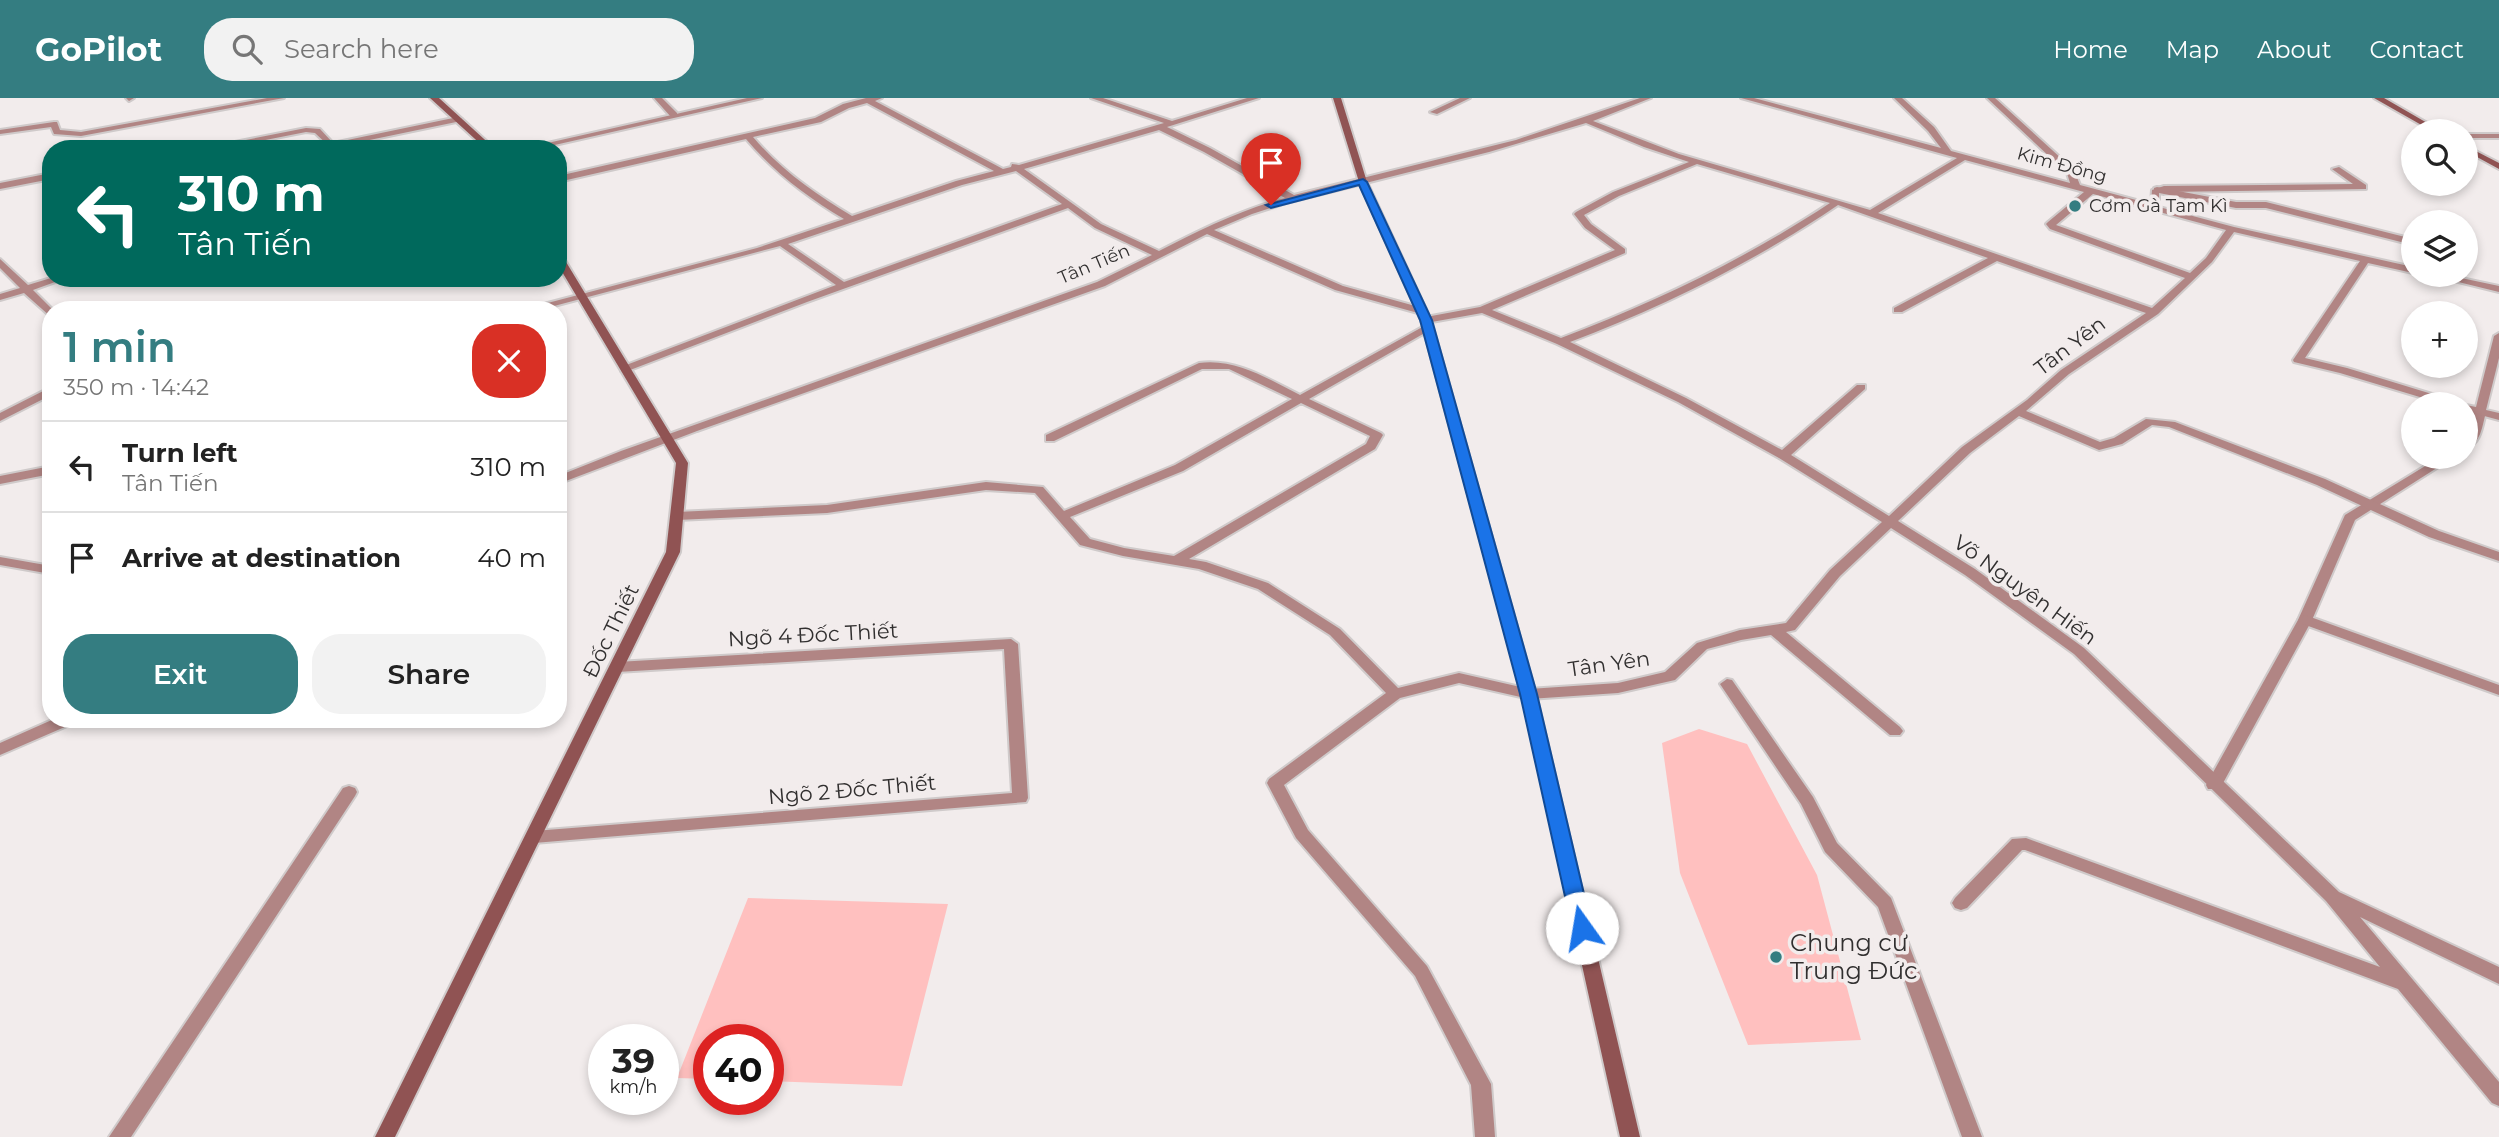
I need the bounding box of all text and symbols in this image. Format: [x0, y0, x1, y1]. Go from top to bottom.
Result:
search box [204, 18, 694, 81]
text: GoPilot [35, 29, 162, 69]
icon: search [228, 30, 266, 68]
text: Search here [284, 33, 439, 65]
text: Home [2053, 35, 2128, 64]
text: Map [2166, 35, 2219, 64]
text: About [2257, 35, 2331, 64]
text: Contact [2369, 35, 2464, 64]
map controls [2401, 119, 2478, 469]
button: search [2401, 119, 2478, 196]
pin [1241, 133, 1301, 205]
street label: Kim Đồng [2015, 142, 2109, 188]
icon: arrive [1252, 144, 1290, 182]
text: 310 m [178, 164, 325, 223]
icon: left [63, 168, 154, 259]
place label: Cơm Gà Tam Kì [2089, 195, 2228, 217]
marker: Cơm Gà Tam Kì [2067, 198, 2083, 214]
button: layers [2401, 210, 2478, 287]
text: Tân Tiến [178, 224, 312, 263]
street label: Tân Tiến [1055, 239, 1133, 289]
button: + [2401, 301, 2478, 378]
street label: Tân Yên [2029, 311, 2110, 380]
text: 1 min [63, 321, 176, 373]
button: close [472, 324, 546, 398]
text: 350 m · 14:42 [63, 373, 209, 401]
button: − [2401, 392, 2478, 469]
text: Turn left [122, 437, 238, 469]
icon: left [63, 448, 101, 486]
text: 310 m [470, 451, 546, 483]
text: Tân Tiến [122, 469, 219, 497]
street label: Võ Nguyên Hiến [1949, 529, 2102, 650]
icon: arrive [63, 539, 101, 577]
text: Arrive at destination [122, 542, 401, 574]
text: 40 m [477, 542, 546, 574]
street label: Đốc Thiết [577, 580, 644, 682]
street label: Ngõ 4 Đốc Thiết [727, 618, 899, 651]
button: Exit [63, 634, 298, 714]
button: Share [312, 634, 546, 714]
street label: Tân Yên [1566, 645, 1652, 682]
street label: Ngõ 2 Đốc Thiết [767, 770, 937, 809]
position arrow [1545, 891, 1619, 965]
place label: Chung cư Trung Đức [1790, 928, 1917, 985]
marker: Chung cư Trung Đức [1768, 949, 1784, 965]
speed limit sign: 40 [693, 1024, 784, 1115]
text: 39 [612, 1039, 655, 1082]
text: km/h [609, 1076, 658, 1098]

